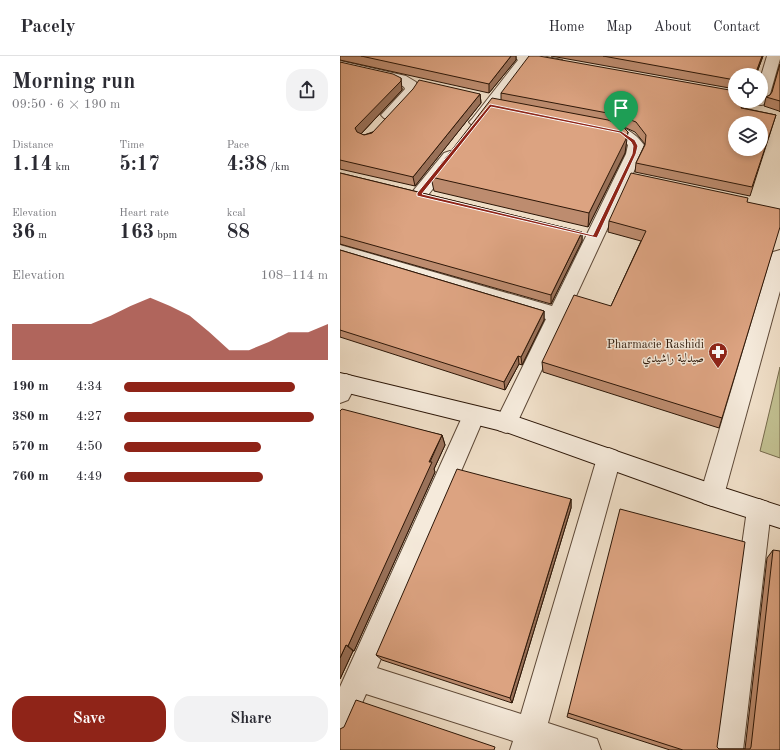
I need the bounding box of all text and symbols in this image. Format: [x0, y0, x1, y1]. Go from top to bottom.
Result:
text: Pacely [20, 18, 76, 37]
text: Home [549, 20, 584, 34]
text: Map [606, 20, 632, 34]
text: About [654, 20, 691, 34]
text: Contact [713, 20, 760, 34]
map controls [728, 68, 768, 156]
button: locate [728, 68, 768, 108]
button: share [286, 69, 328, 111]
text: Morning run [12, 71, 135, 93]
pin [604, 91, 638, 132]
icon: arrive [610, 97, 632, 119]
text: 09:50 · 6 × 190 m [12, 98, 120, 111]
button: layers [728, 116, 768, 156]
text: Distance [12, 140, 53, 151]
text: Time [119, 140, 144, 151]
text: Pace [227, 140, 249, 151]
text: 1.14 [12, 155, 52, 175]
text: 5:17 [119, 155, 160, 175]
text: 4:38 [227, 155, 267, 175]
text: km [52, 162, 70, 173]
text: /km [267, 162, 290, 173]
text: Elevation [12, 208, 57, 219]
text: Heart rate [119, 208, 169, 219]
text: kcal [227, 208, 246, 219]
text: 36 [12, 223, 35, 243]
text: 163 [119, 223, 154, 243]
text: 88 [227, 223, 250, 243]
text: m [35, 230, 47, 241]
text: bpm [154, 230, 177, 241]
text: Elevation [12, 269, 65, 282]
text: 108–114 m [261, 269, 328, 282]
place label: Pharmacie Rashidi صيدلية راشيدي [607, 339, 704, 368]
pharmacy icon: Pharmacie Rashidi صيدلية راشيدي [707, 341, 729, 369]
text: 190 m [12, 380, 49, 393]
text: 4:34 [76, 380, 102, 393]
text: 380 m [12, 410, 49, 423]
text: 4:27 [76, 410, 102, 423]
text: 570 m [12, 440, 49, 453]
text: 4:50 [76, 440, 102, 453]
text: 760 m [12, 470, 49, 483]
text: 4:49 [76, 470, 102, 483]
button: Save [12, 696, 166, 742]
button: Share [174, 696, 328, 742]

